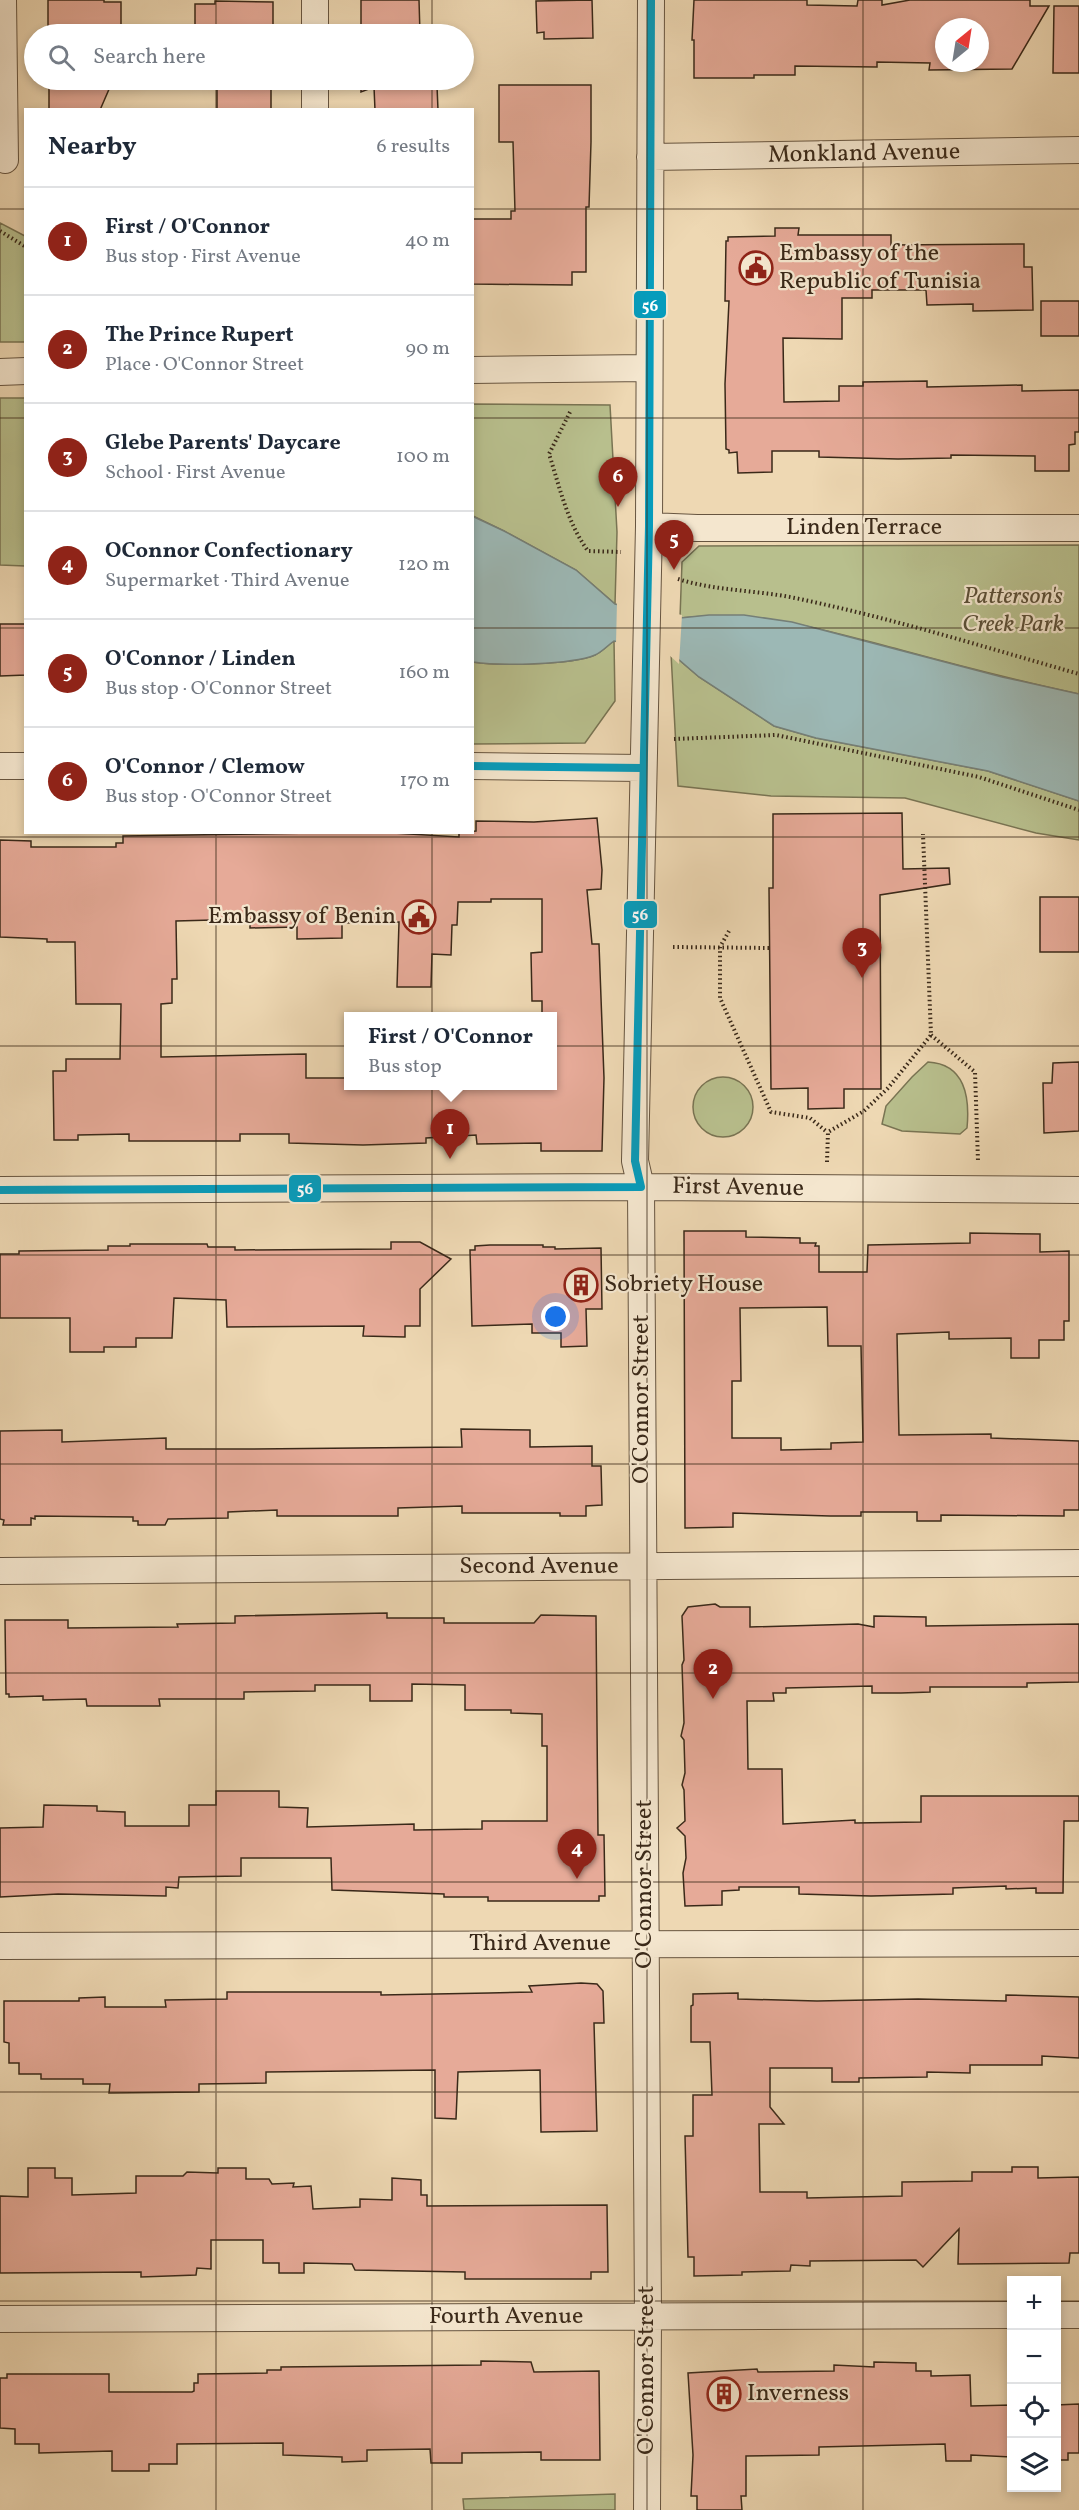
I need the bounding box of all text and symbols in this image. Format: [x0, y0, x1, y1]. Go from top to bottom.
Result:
north arrow [935, 18, 989, 72]
search box [24, 24, 474, 90]
icon: search [45, 41, 78, 74]
text: Search here [93, 42, 206, 73]
text: Nearby [48, 129, 137, 165]
text: 6 results [377, 133, 450, 161]
street label: Monkland Avenue [768, 135, 960, 173]
text: First / O'Connor [105, 212, 270, 243]
text: 1 [63, 227, 72, 255]
text: 40 m [405, 227, 450, 255]
place label: Embassy of the Republic of Tunisia [779, 237, 981, 299]
text: Bus stop · First Avenue [105, 243, 301, 271]
public building icon: Embassy of the Republic of Tunisia [738, 250, 774, 286]
line badge: 56 [633, 290, 667, 319]
text: 56 [642, 296, 658, 318]
text: The Prince Rupert [105, 320, 294, 351]
text: 2 [62, 335, 73, 363]
text: 90 m [406, 335, 450, 363]
text: Place · O'Connor Street [105, 351, 304, 379]
text: Glebe Parents' Daycare [105, 428, 341, 459]
text: 3 [62, 443, 73, 471]
text: 100 m [396, 443, 450, 471]
pin: 6 [598, 458, 638, 507]
text: School · First Avenue [105, 459, 285, 487]
street label: Linden Terrace [786, 511, 942, 545]
pin: 5 [654, 520, 694, 570]
text: OConnor Confectionary [105, 536, 353, 567]
text: 4 [61, 551, 74, 579]
text: 120 m [398, 551, 450, 579]
text: Supermarket · Third Avenue [105, 567, 349, 595]
park label: Patterson's Creek Park [962, 580, 1064, 642]
text: O'Connor / Linden [105, 644, 296, 675]
text: 5 [63, 659, 72, 687]
text: 160 m [398, 659, 450, 687]
text: Bus stop · O'Connor Street [105, 675, 332, 703]
text: O'Connor / Clemow [105, 752, 305, 783]
text: 6 [62, 767, 73, 795]
text: 170 m [400, 767, 450, 795]
text: Bus stop · O'Connor Street [105, 783, 332, 811]
public building icon: Embassy of Benin [401, 899, 437, 935]
place label: Embassy of Benin [208, 900, 396, 934]
line badge: 56 [623, 900, 658, 929]
text: 56 [632, 905, 648, 927]
pin: 3 [842, 928, 882, 978]
popup [344, 1012, 557, 1090]
text: First / O'Connor [368, 1022, 533, 1053]
text: Bus stop [368, 1053, 442, 1081]
pin: 1 [430, 1110, 470, 1159]
street label: First Avenue [672, 1170, 804, 1206]
line badge: 56 [288, 1174, 322, 1203]
text: 56 [297, 1179, 313, 1201]
building icon: Sobriety House [563, 1267, 599, 1303]
place label: Sobriety House [604, 1268, 763, 1302]
your location [541, 1302, 570, 1331]
street label: O'Connor Street [625, 1314, 659, 1484]
street label: Second Avenue [459, 1550, 619, 1584]
pin: 2 [694, 1650, 732, 1699]
street label: O'Connor Street [628, 1799, 662, 1969]
pin: 4 [558, 1830, 596, 1879]
street label: Third Avenue [469, 1927, 611, 1961]
map controls [1007, 2276, 1061, 2492]
button: + [1007, 2276, 1061, 2330]
street label: O'Connor Street [630, 2285, 664, 2455]
street label: Fourth Avenue [429, 2300, 583, 2334]
button: − [1007, 2330, 1061, 2384]
building icon: Inverness [706, 2376, 742, 2412]
place label: Inverness [747, 2377, 849, 2411]
button: locate [1007, 2384, 1061, 2438]
button: layers [1007, 2438, 1061, 2492]

